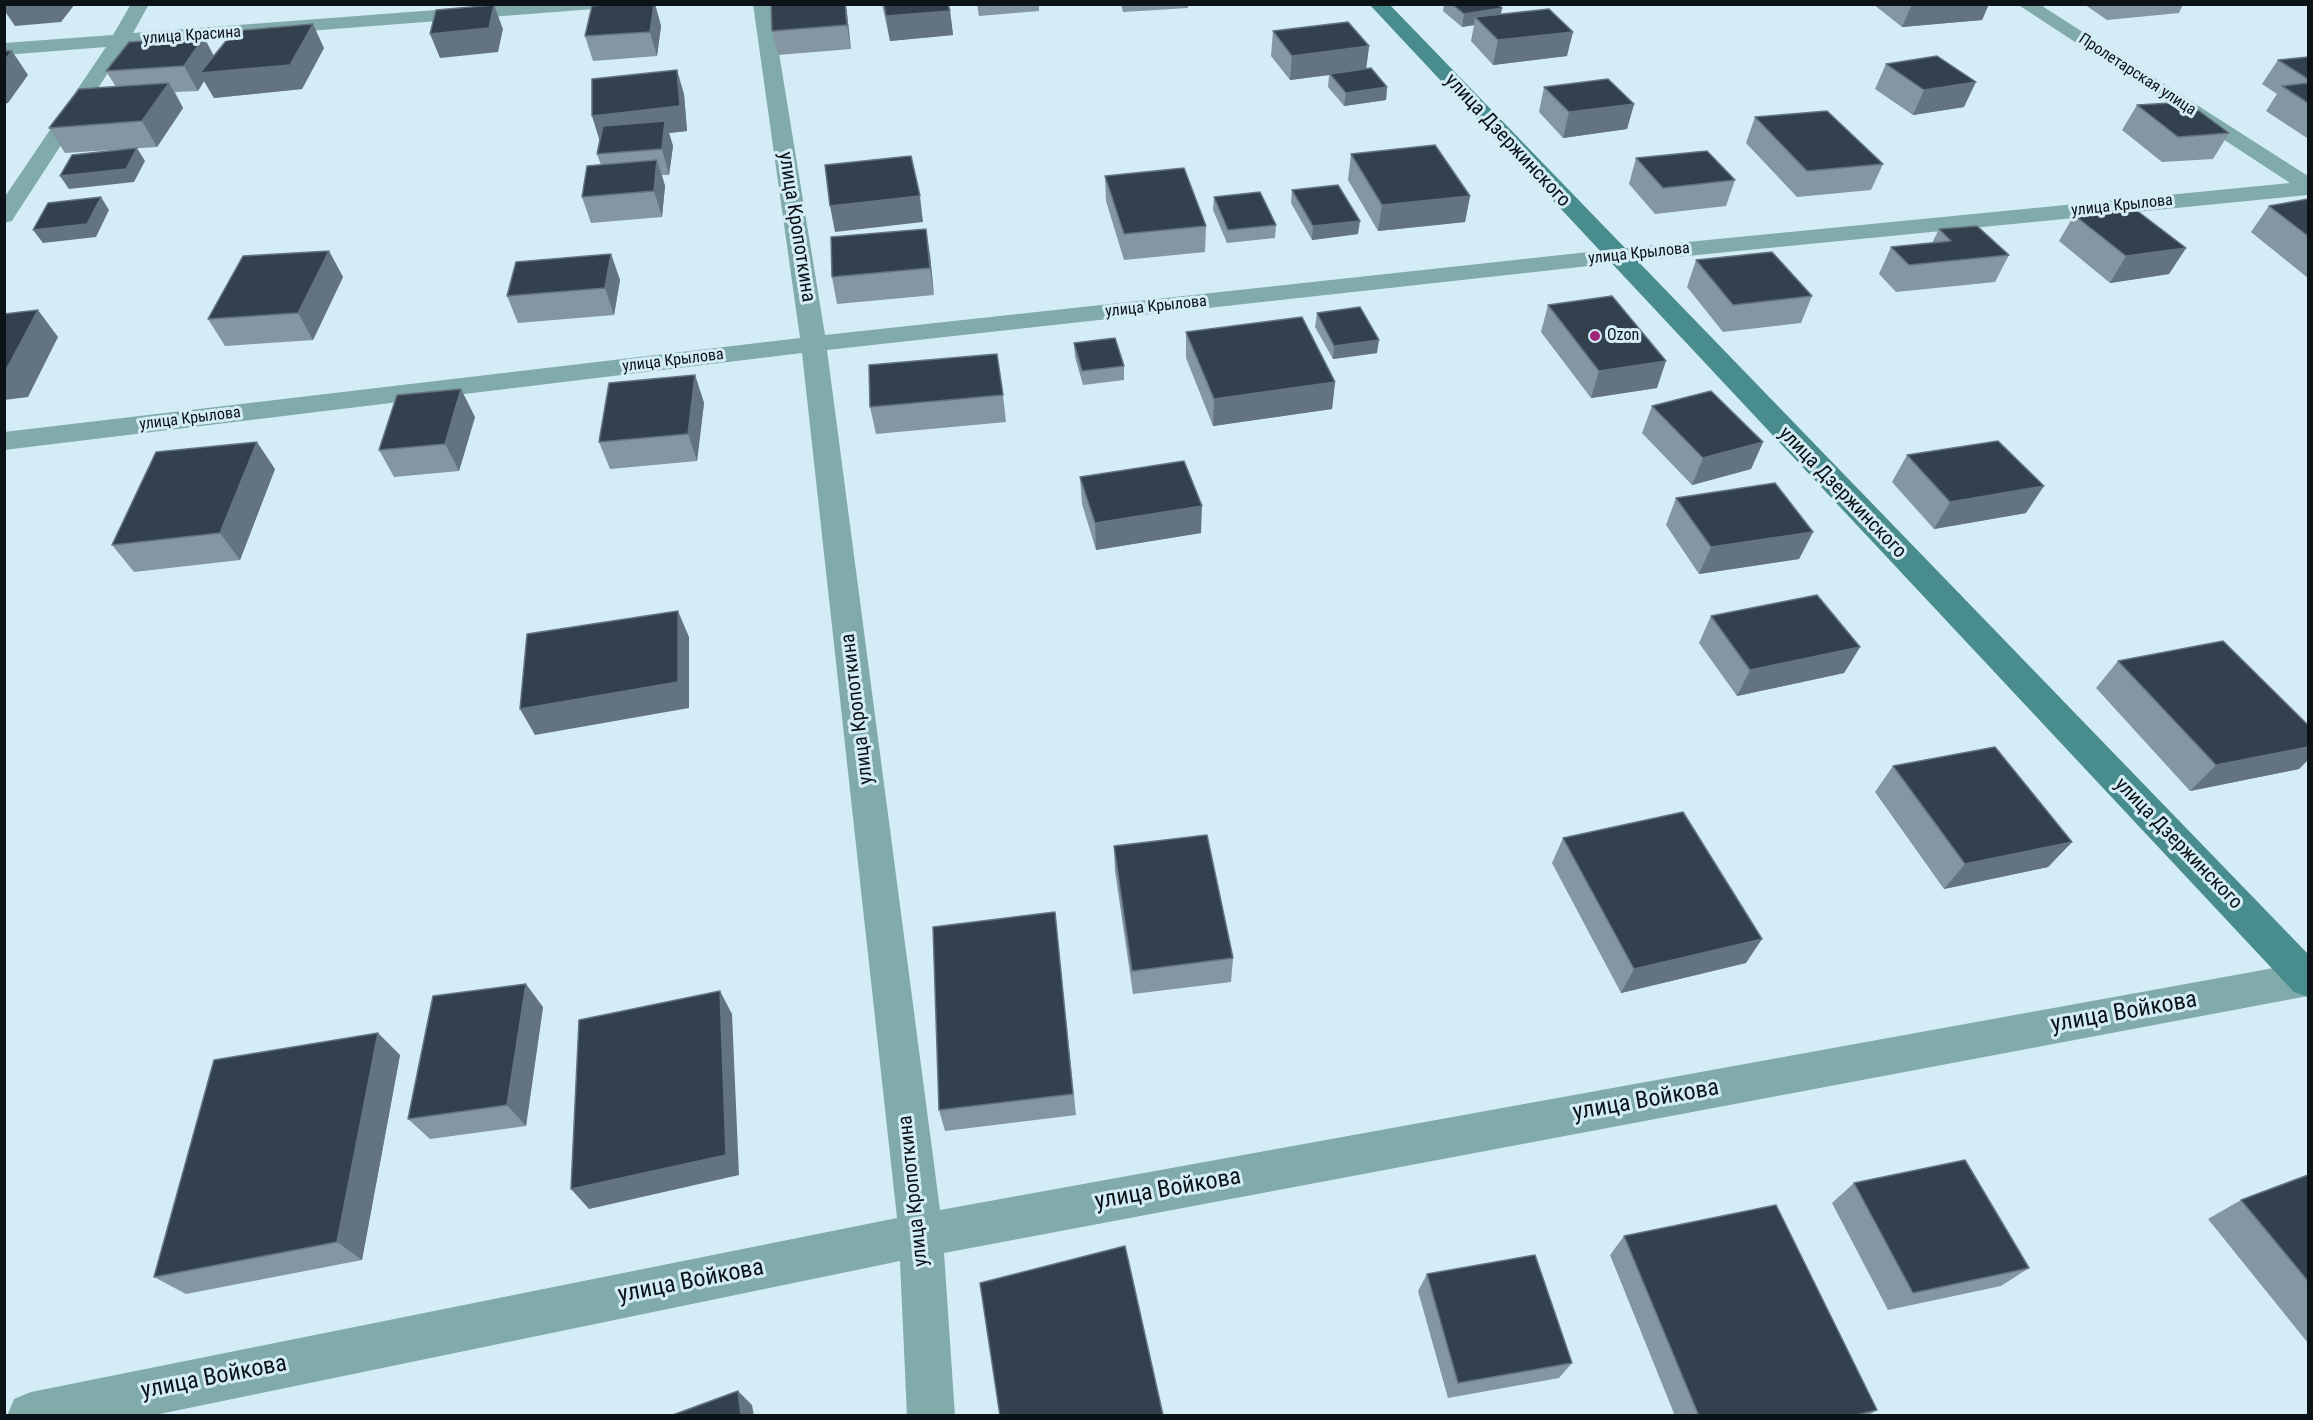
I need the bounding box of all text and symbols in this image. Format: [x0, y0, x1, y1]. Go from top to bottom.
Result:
street label: улица Красина [142, 23, 242, 49]
street label: Пролетарская улица [2075, 30, 2199, 120]
street label: улица Дзержинского [1439, 69, 1575, 213]
street label: улица Кропоткина [772, 150, 820, 304]
street label: улица Крылова [2070, 191, 2174, 221]
street label: улица Крылова [1587, 239, 1691, 269]
street label: улица Крылова [1104, 292, 1208, 322]
place label: Ozon [1607, 326, 1639, 346]
marker: Ozon [1588, 329, 1602, 343]
street label: улица Крылова [621, 345, 725, 377]
street label: улица Крылова [138, 403, 242, 435]
street label: улица Дзержинского [1773, 422, 1911, 564]
street label: улица Кропоткина [837, 632, 879, 786]
street label: улица Дзержинского [2109, 773, 2247, 915]
street label: улица Войкова [2049, 986, 2199, 1040]
street label: улица Войкова [1571, 1074, 1721, 1128]
street label: улица Кропоткина [894, 1114, 934, 1268]
street label: улица Войкова [1093, 1163, 1243, 1217]
street label: улица Войкова [616, 1254, 766, 1310]
street label: улица Войкова [139, 1350, 289, 1406]

